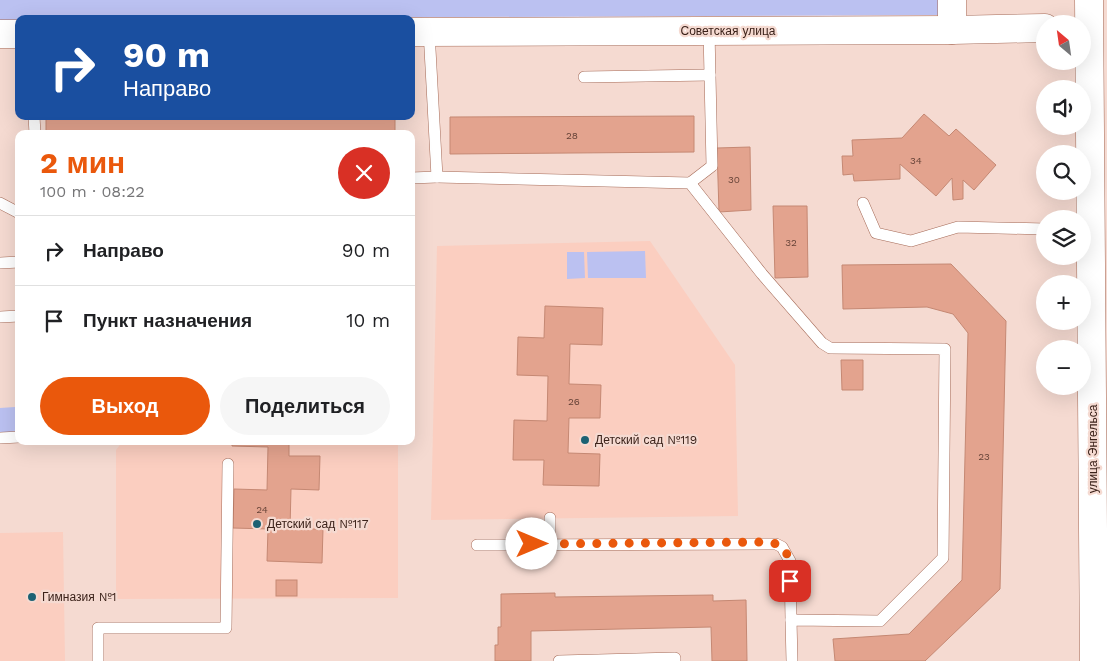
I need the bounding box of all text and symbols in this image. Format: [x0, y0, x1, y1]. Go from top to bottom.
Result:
north arrow [1036, 15, 1091, 70]
map controls [1036, 15, 1091, 395]
street label: Советская улица [681, 24, 776, 38]
text: 90 m [123, 34, 210, 76]
icon: right [40, 35, 105, 100]
text: Направо [123, 76, 211, 101]
button: sound [1036, 80, 1091, 135]
house number: 28 [566, 130, 578, 141]
text: 2 мин [40, 145, 125, 180]
button: search [1036, 145, 1091, 200]
button: close [338, 147, 390, 199]
house number: 34 [910, 155, 922, 166]
house number: 30 [728, 174, 740, 185]
text: 100 m · 08:22 [40, 182, 145, 201]
button: layers [1036, 210, 1091, 265]
icon: right [40, 237, 68, 265]
house number: 32 [785, 237, 797, 248]
text: Направо [83, 239, 164, 262]
text: 90 m [342, 239, 390, 262]
button: + [1036, 275, 1091, 330]
icon: arrive [40, 307, 68, 335]
text: Пункт назначения [83, 309, 252, 332]
text: 10 m [346, 309, 390, 332]
button: − [1036, 340, 1091, 395]
button: Выход [40, 377, 210, 435]
button: Поделиться [220, 377, 390, 435]
house number: 26 [568, 396, 580, 407]
street label: улица Энгельса [1086, 404, 1100, 493]
place label: Детский сад №119 [595, 433, 697, 447]
marker: Детский сад №119 [579, 434, 591, 446]
house number: 23 [978, 451, 990, 462]
house number: 24 [256, 504, 268, 515]
place label: Детский сад №117 [267, 517, 369, 531]
position arrow [505, 517, 557, 569]
marker: Детский сад №117 [251, 518, 263, 530]
pin [769, 560, 811, 602]
icon: arrive [776, 567, 804, 595]
place label: Гимназия №1 [42, 590, 117, 604]
marker: Гимназия №1 [26, 591, 38, 603]

